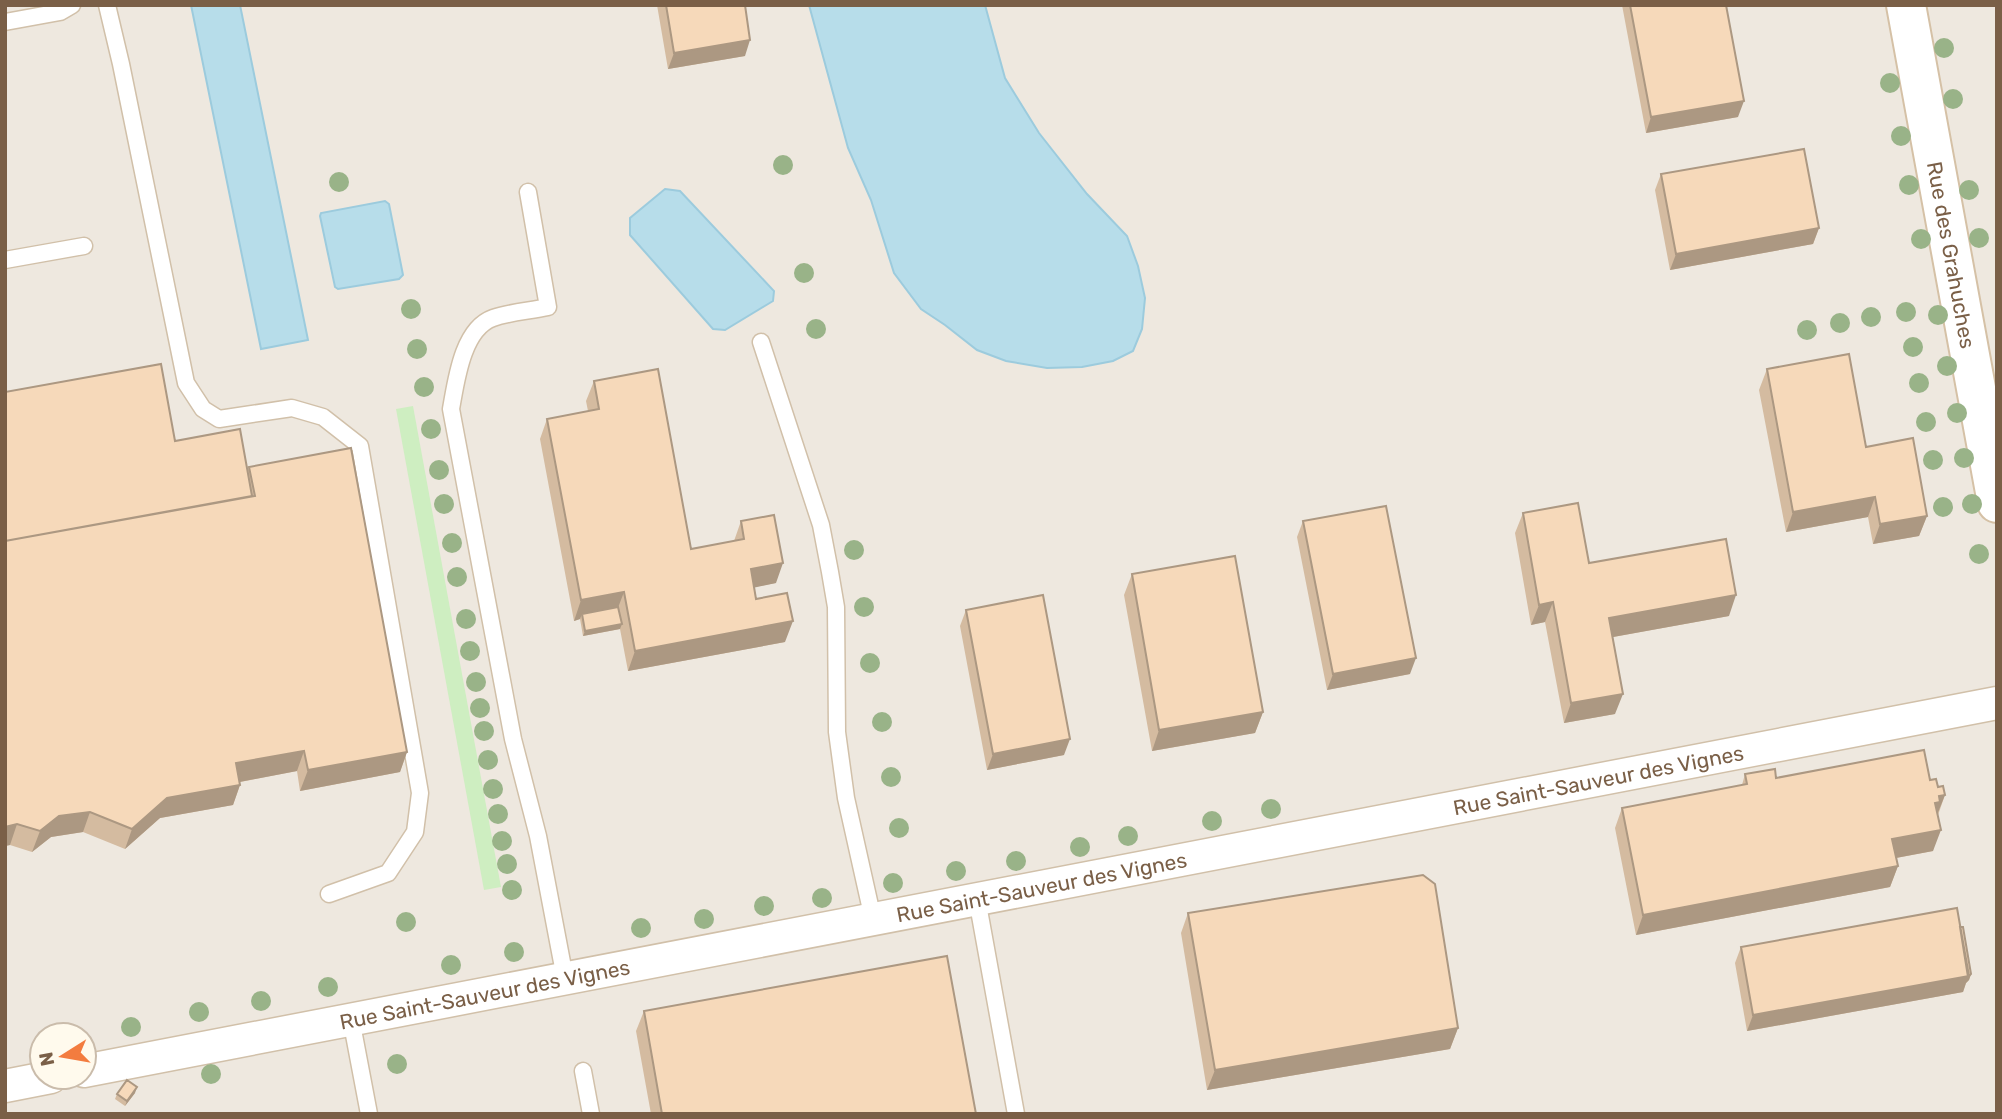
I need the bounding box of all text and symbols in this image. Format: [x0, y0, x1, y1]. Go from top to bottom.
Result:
street label: Rue des Grahuches [1922, 159, 1981, 350]
street label: Rue Saint-Sauveur des Vignes [1451, 740, 1746, 820]
street label: Rue Saint-Sauveur des Vignes [894, 847, 1189, 927]
street label: Rue Saint-Sauveur des Vignes [337, 954, 632, 1034]
north arrow [28, 1021, 98, 1091]
text: N [34, 1050, 59, 1068]

